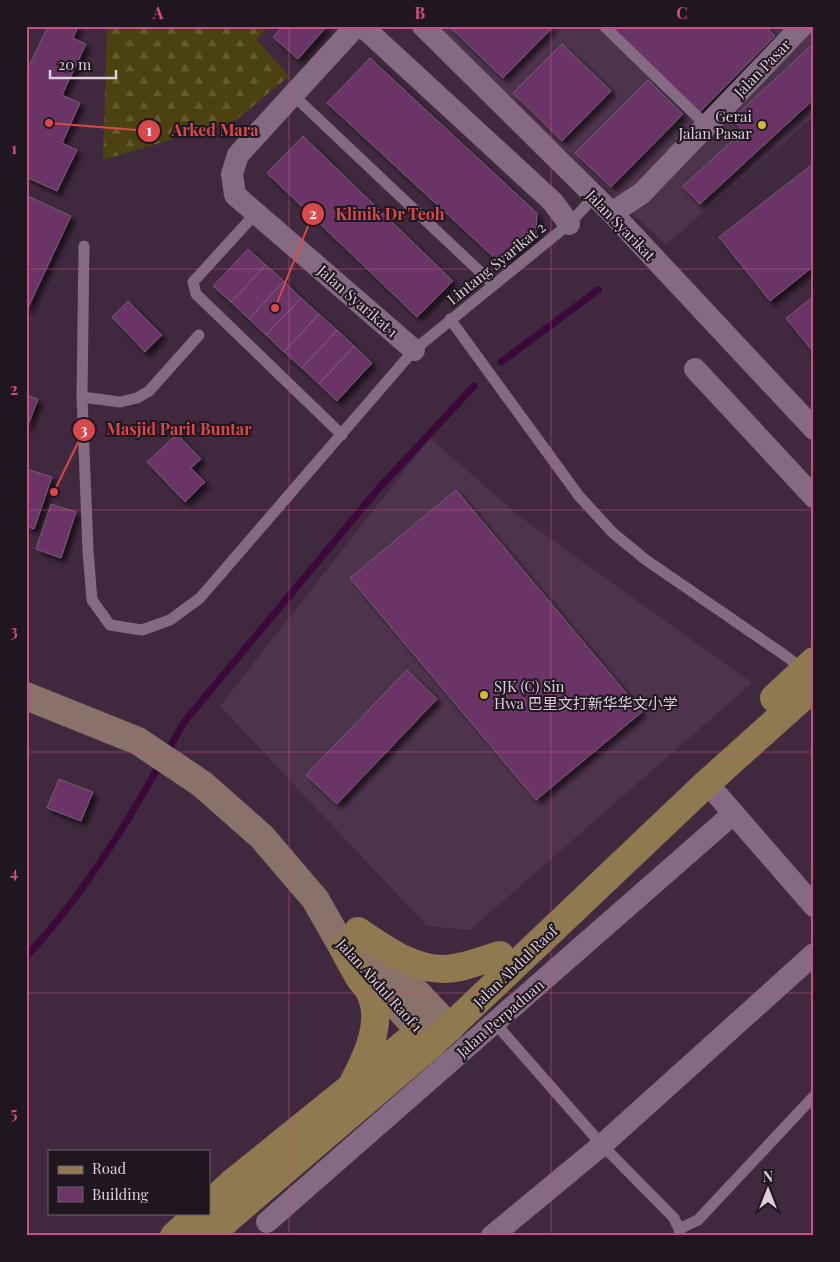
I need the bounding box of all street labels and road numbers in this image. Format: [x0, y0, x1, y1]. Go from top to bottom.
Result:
street label: Jalan Pasar [729, 34, 795, 102]
street label: Jalan Syarikat [581, 184, 660, 265]
street label: Lintang Syarikat 2 [443, 217, 549, 309]
street label: Jalan Syarikat 1 [313, 260, 403, 342]
street label: Jalan Abdul Raof [468, 920, 562, 1012]
street label: Jalan Abdul Raof 1 [332, 933, 428, 1036]
street label: Jalan Perpaduan [451, 975, 548, 1062]

